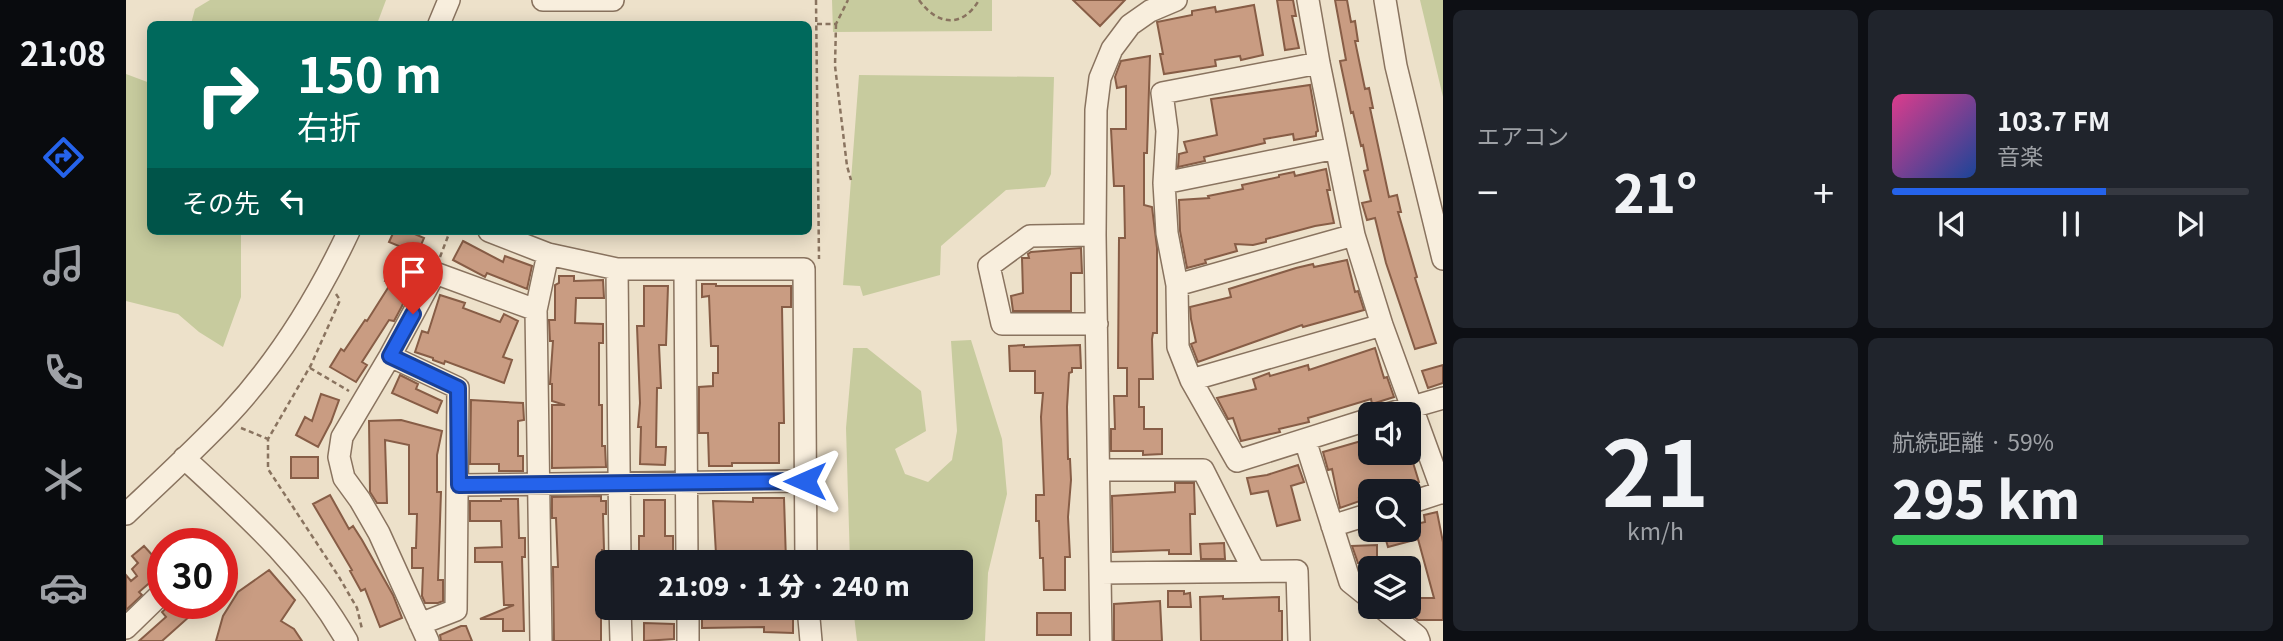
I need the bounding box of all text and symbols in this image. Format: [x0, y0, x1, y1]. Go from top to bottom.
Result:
text: 21:08 [20, 29, 106, 75]
text: 150 m [297, 36, 442, 107]
icon: right [182, 49, 273, 140]
text: 103.7 FM [1997, 101, 2110, 138]
text: 右折 [297, 102, 361, 148]
text: エアコン [1477, 118, 1569, 152]
icon: directions [39, 133, 88, 182]
text: 音楽 [1997, 138, 2043, 172]
text: 21° [1614, 153, 1697, 228]
text: − [1477, 163, 1498, 218]
text: + [1813, 163, 1834, 218]
icon: left [274, 182, 312, 220]
text: その先 [182, 183, 260, 220]
icon: previous [1933, 205, 1971, 243]
icon: pause [2052, 205, 2090, 243]
icon: next [2171, 205, 2209, 243]
icon: music [39, 241, 88, 290]
pin [383, 242, 443, 314]
icon: arrive [394, 253, 432, 291]
icon: phone [39, 348, 88, 397]
text: 21 [1602, 401, 1709, 533]
map controls [1358, 402, 1421, 619]
button: sound [1358, 402, 1421, 465]
text: 航続距離 · 59% [1892, 424, 2054, 458]
position arrow [768, 444, 842, 518]
icon: climate [39, 455, 88, 504]
text: 295 km [1892, 459, 2080, 534]
button: search [1358, 479, 1421, 542]
text: km/h [1627, 513, 1684, 547]
speed limit sign: 30 [147, 528, 238, 619]
button: layers [1358, 556, 1421, 619]
icon: car [39, 563, 88, 612]
text: 21:09 · 1 分 · 240 m [658, 566, 910, 603]

